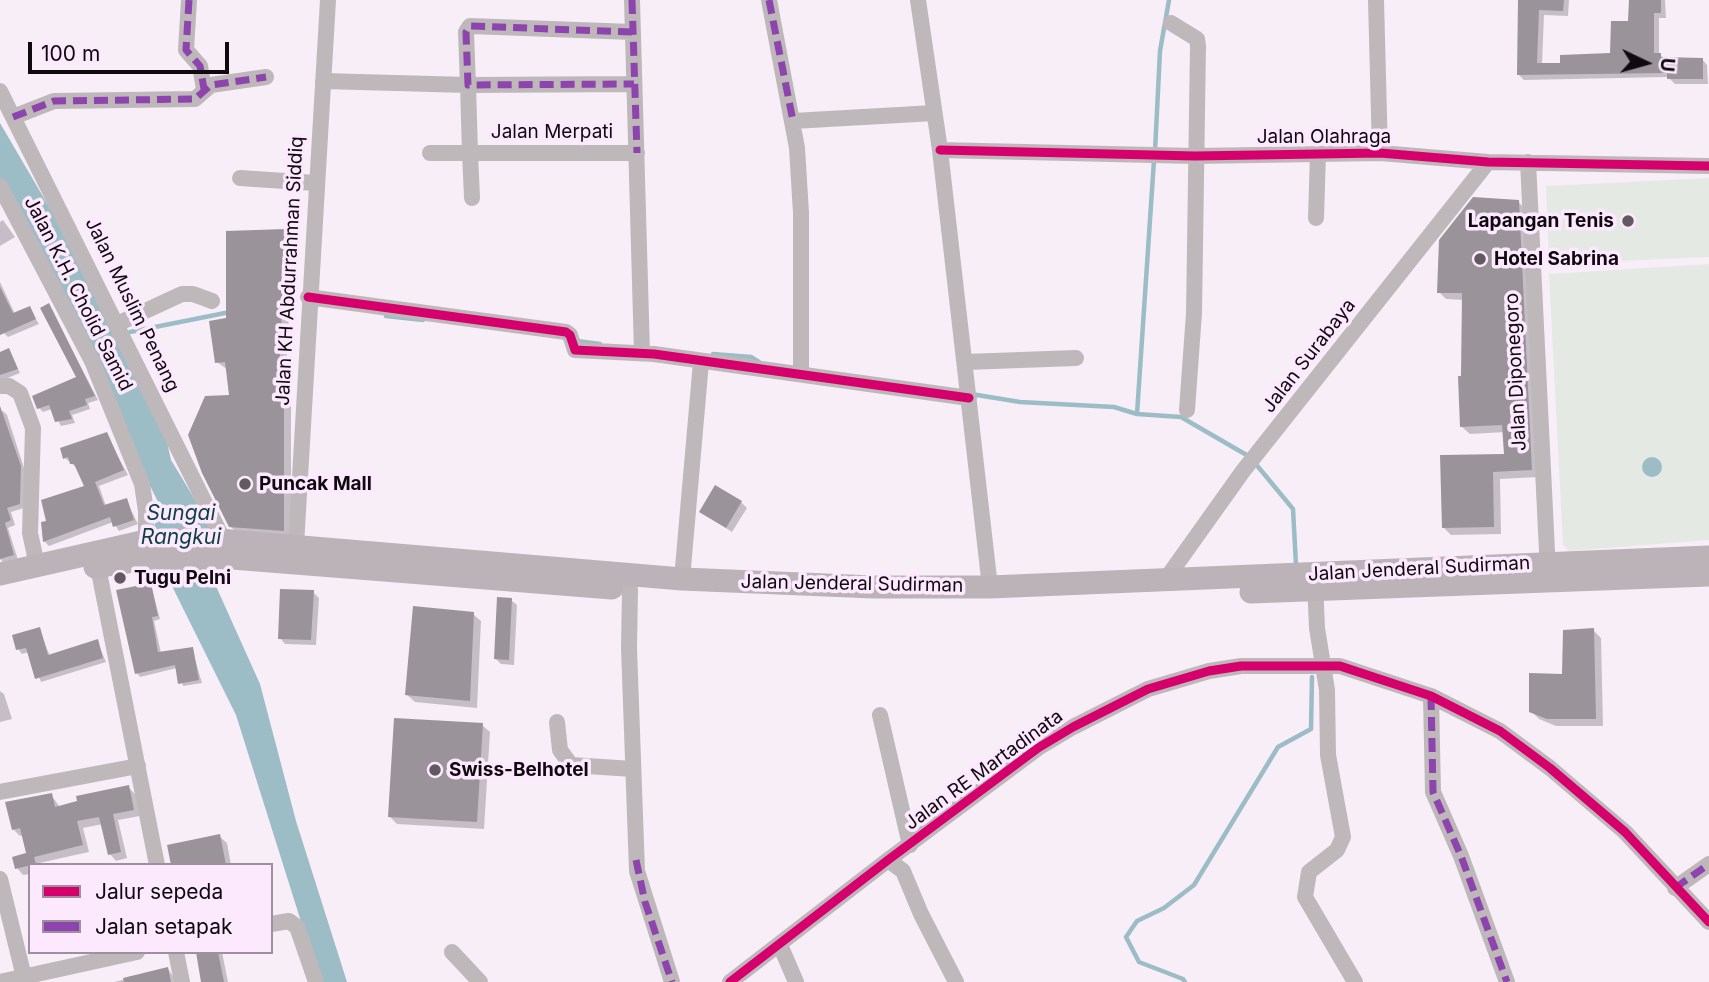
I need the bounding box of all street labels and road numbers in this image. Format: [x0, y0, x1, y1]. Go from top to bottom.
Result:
street label: Jalan Merpati [491, 121, 613, 143]
street label: Jalan Olahraga [1257, 126, 1391, 148]
street label: Jalan KH Abdurrahman Siddiq [272, 136, 308, 406]
street label: Jalan K.H. Cholid Samid [19, 193, 137, 395]
street label: Jalan Muslim Penang [80, 214, 184, 396]
street label: Jalan Diponegoro [1500, 292, 1532, 452]
street label: Jalan Surabaya [1258, 295, 1360, 417]
street label: Jalan Jenderal Sudirman [1307, 552, 1531, 586]
street label: Jalan Jenderal Sudirman [741, 571, 963, 597]
street label: Jalan RE Martadinata [901, 705, 1067, 835]

